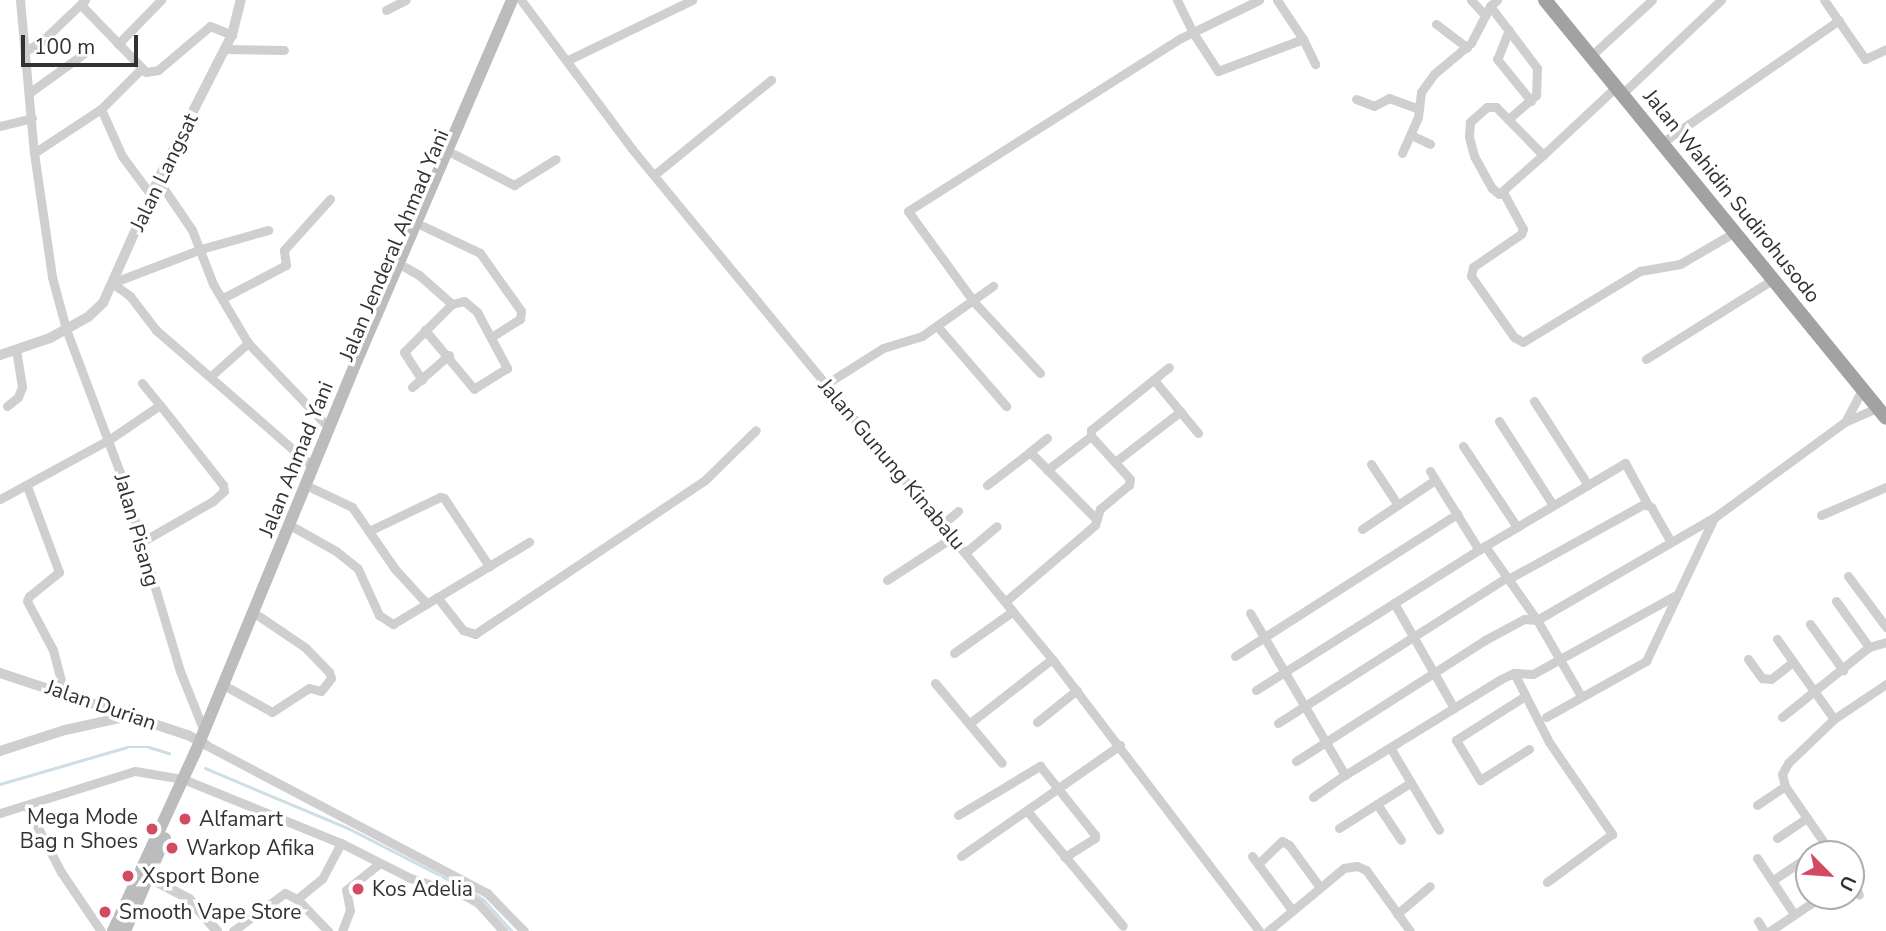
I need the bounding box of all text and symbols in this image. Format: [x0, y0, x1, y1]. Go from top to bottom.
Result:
scale bar [24, 21, 142, 65]
text: 100 m [34, 33, 95, 61]
street label: Jalan Wahidin Sudirohusodo [1638, 84, 1826, 308]
street label: Jalan Langsat [125, 109, 203, 235]
street label: Jalan Jenderal Ahmad Yani [334, 126, 454, 364]
street label: Jalan Gunung Kinabalu [813, 373, 971, 555]
street label: Jalan Ahmad Yani [253, 378, 339, 540]
street label: Jalan Pisang [109, 471, 165, 589]
street label: Jalan Durian [42, 674, 160, 736]
place label: Mega Mode Bag n Shoes [20, 804, 138, 854]
place label: Alfamart [199, 806, 283, 832]
marker: Alfamart [177, 811, 193, 827]
marker: Mega Mode Bag n Shoes [144, 821, 160, 837]
place label: Warkop Afika [186, 835, 315, 861]
marker: Warkop Afika [164, 840, 180, 856]
north arrow [1795, 840, 1865, 910]
place label: Xsport Bone [142, 863, 259, 889]
marker: Xsport Bone [120, 868, 136, 884]
text: U [1832, 871, 1862, 895]
place label: Kos Adelia [372, 876, 473, 902]
marker: Kos Adelia [350, 881, 366, 897]
place label: Smooth Vape Store [119, 899, 301, 925]
marker: Smooth Vape Store [97, 904, 113, 920]

